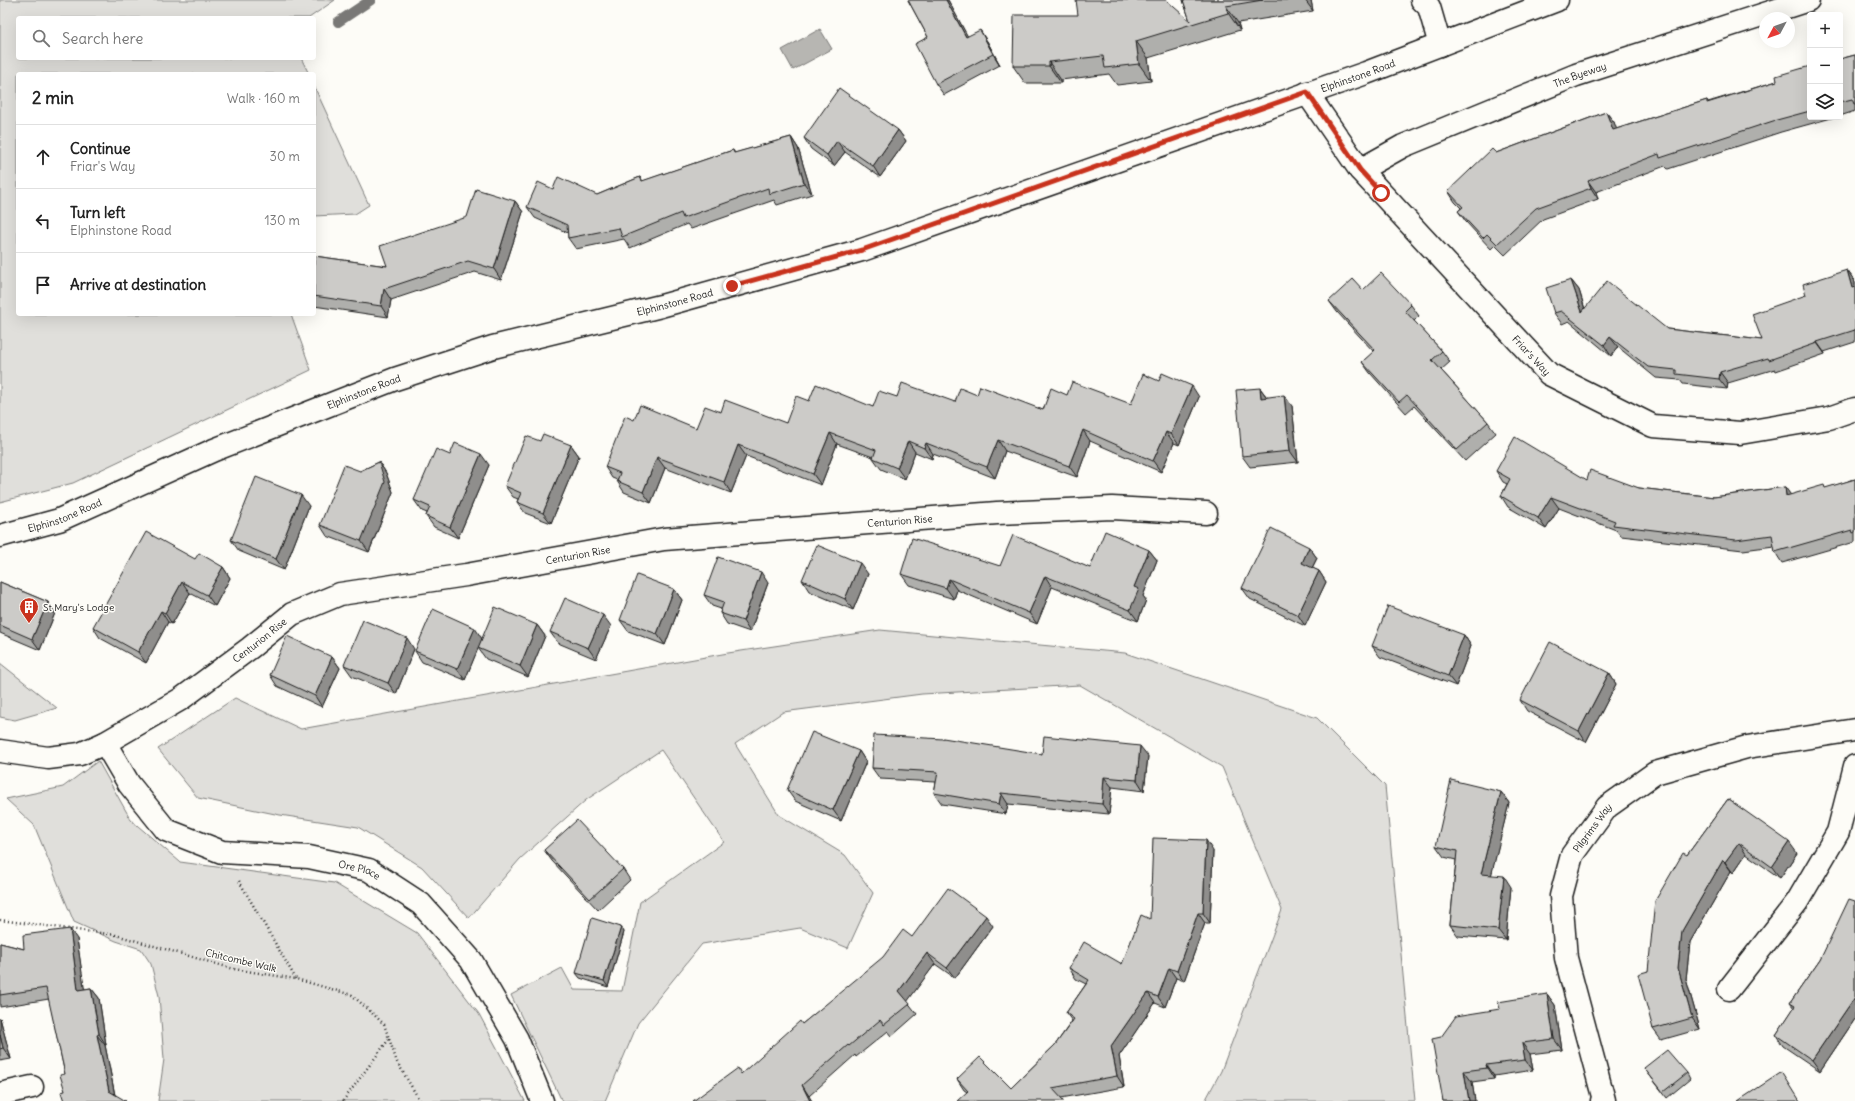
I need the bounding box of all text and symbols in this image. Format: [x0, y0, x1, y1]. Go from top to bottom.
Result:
north arrow [1759, 12, 1795, 48]
map controls [1807, 12, 1843, 120]
button: + [1807, 12, 1843, 48]
search box [16, 16, 316, 60]
icon: search [30, 27, 52, 49]
text: Search here [62, 29, 143, 48]
button: − [1807, 48, 1843, 84]
street label: Elphinstone Road [1319, 56, 1397, 95]
street label: The Byeway [1551, 60, 1608, 91]
button: layers [1807, 84, 1843, 120]
text: 2 min [32, 87, 74, 109]
text: Walk · 160 m [227, 90, 300, 107]
text: Continue [70, 139, 131, 158]
icon: ahead [32, 146, 54, 168]
text: 30 m [270, 148, 300, 165]
text: Friar's Way [70, 158, 135, 175]
route start [1372, 184, 1390, 202]
text: Turn left [70, 203, 125, 222]
icon: left [32, 210, 54, 232]
text: 130 m [264, 212, 300, 229]
text: Elphinstone Road [70, 222, 172, 239]
icon: arrive [32, 274, 54, 296]
text: Arrive at destination [70, 275, 206, 294]
route end [723, 277, 741, 295]
street label: Elphinstone Road [635, 286, 715, 319]
street label: Friar's Way [1509, 333, 1553, 378]
street label: Elphinstone Road [325, 372, 403, 412]
street label: Elphinstone Road [26, 496, 104, 535]
street label: Centurion Rise [867, 512, 933, 530]
street label: Centurion Rise [545, 543, 611, 567]
building icon: St Mary's Lodge [18, 596, 40, 624]
place label: St Mary's Lodge [43, 601, 114, 614]
street label: Centurion Rise [230, 615, 289, 666]
street label: Pilgrims Way [1570, 800, 1614, 855]
street label: Ore Place [337, 858, 383, 883]
street label: Chitcombe Walk [204, 946, 278, 975]

